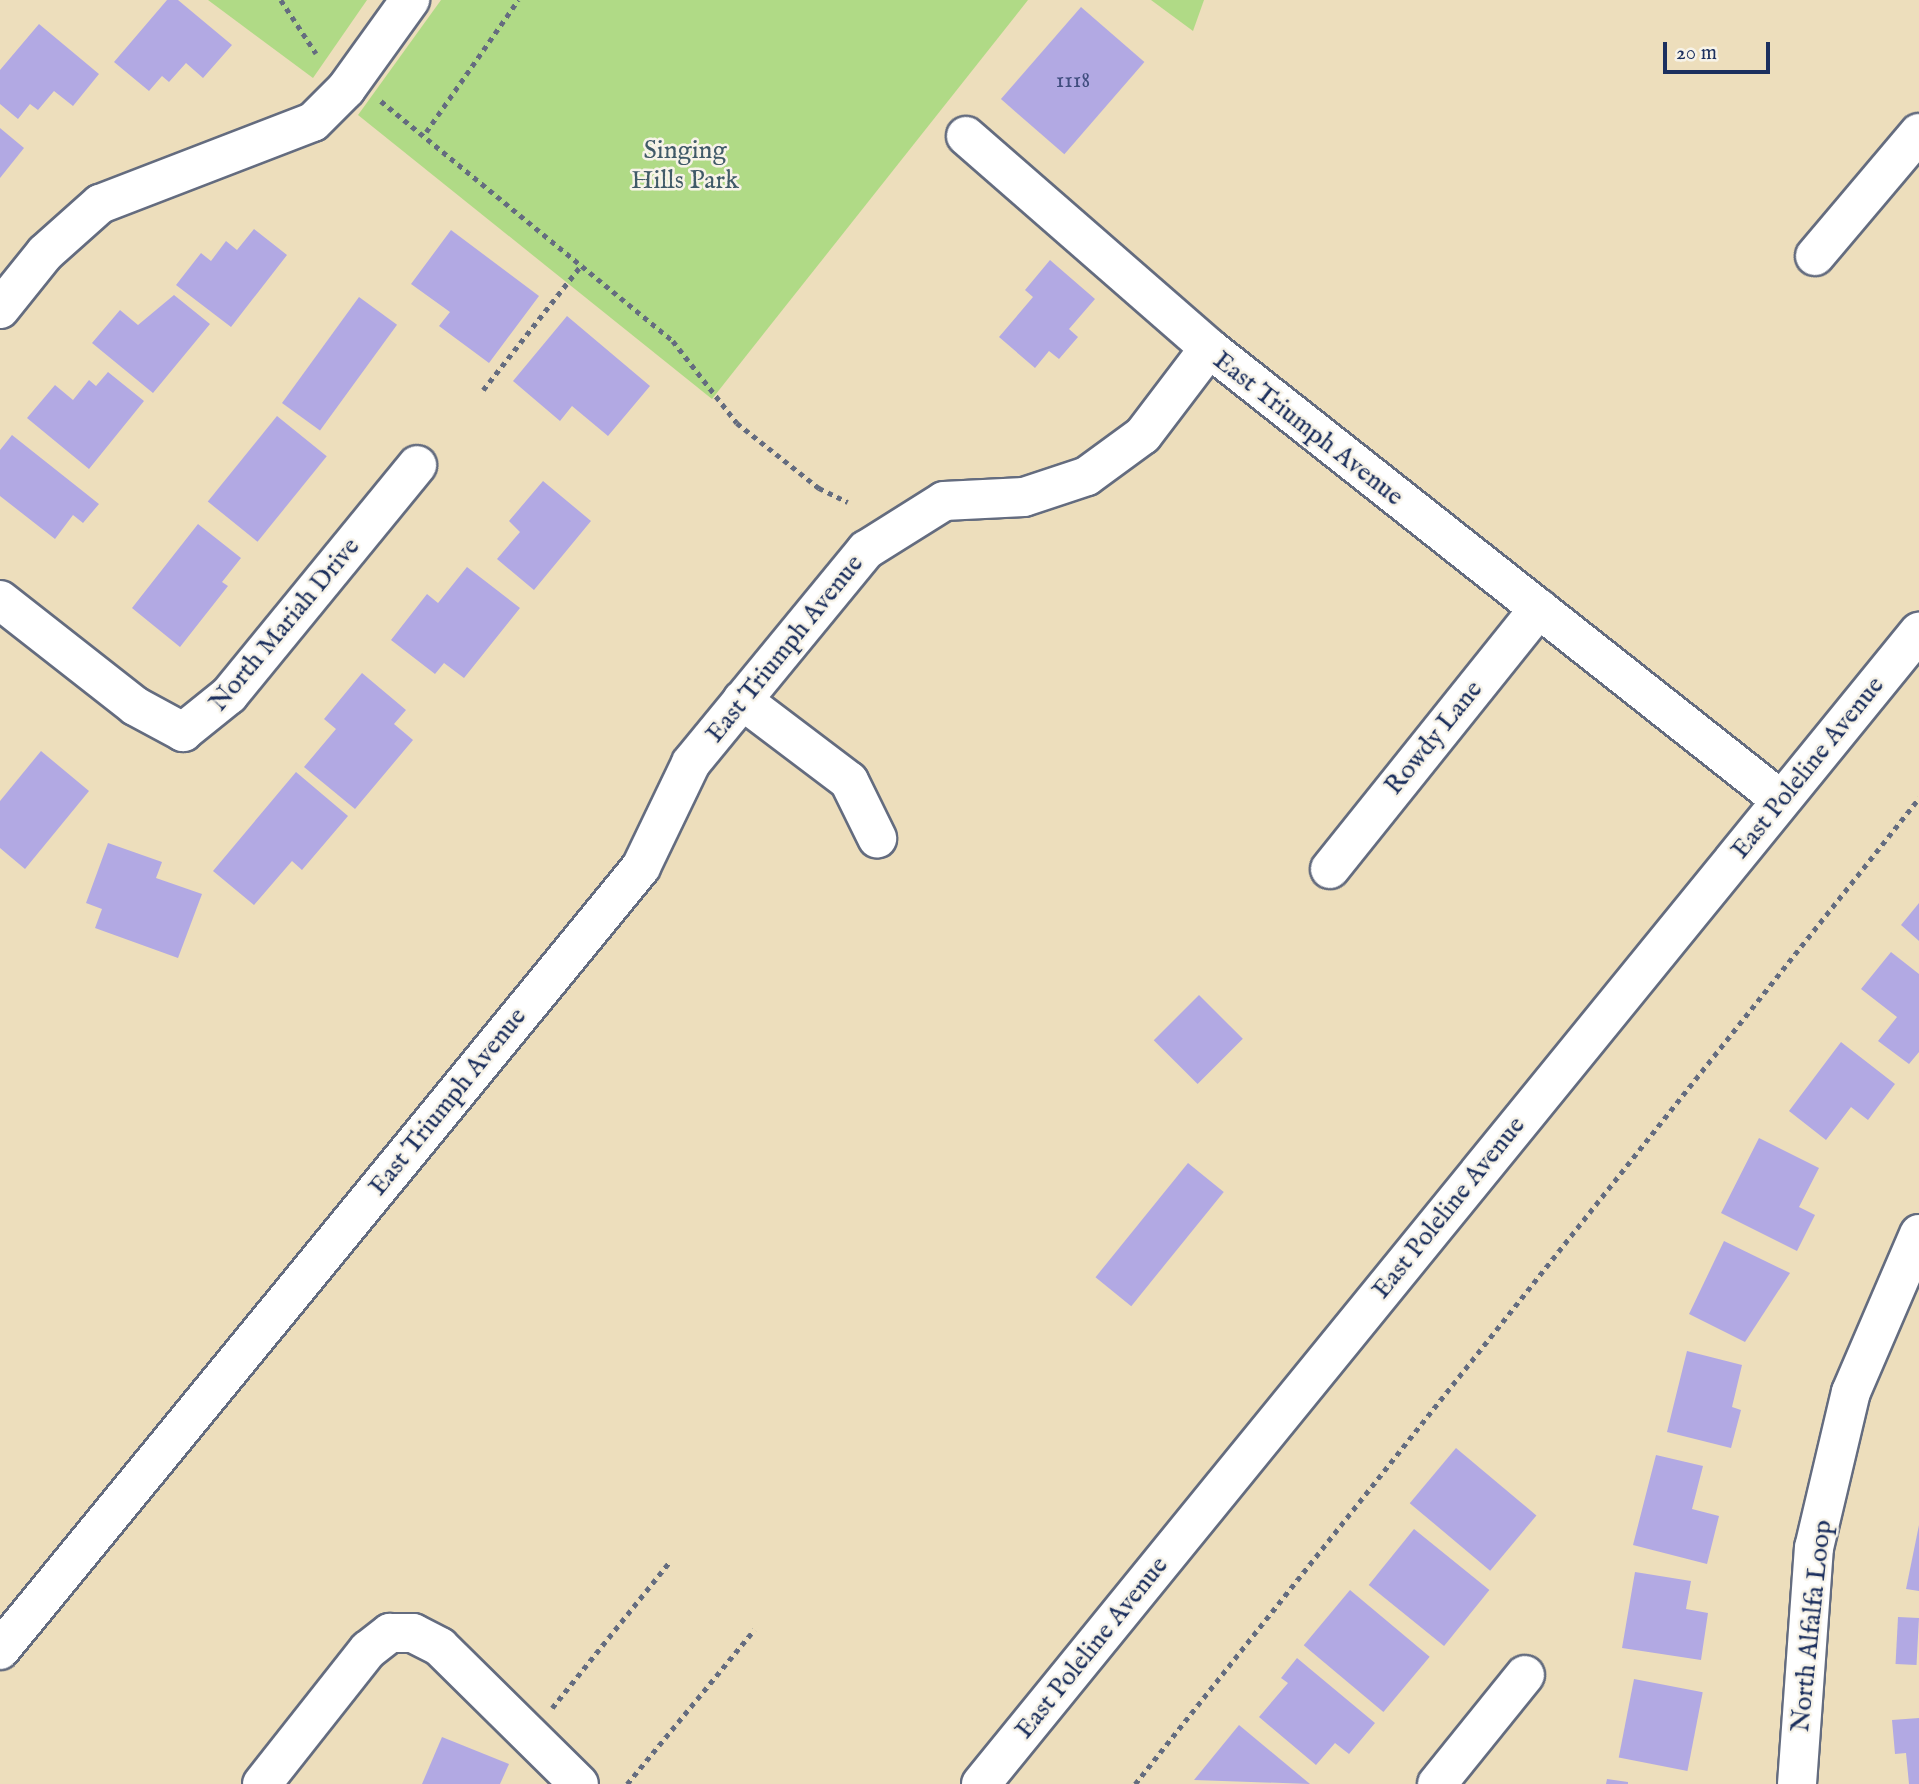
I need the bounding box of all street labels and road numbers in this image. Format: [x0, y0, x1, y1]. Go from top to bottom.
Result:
street label: East Triumph Avenue [1207, 345, 1409, 513]
street label: North Mariah Drive [203, 532, 367, 718]
street label: East Triumph Avenue [700, 549, 870, 749]
street label: East Poleline Avenue [1725, 671, 1891, 865]
street label: Rowdy Lane [1378, 675, 1490, 801]
street label: East Triumph Avenue [363, 1002, 533, 1202]
street label: East Poleline Avenue [1366, 1111, 1532, 1305]
street label: North Alfalfa Loop [1785, 1518, 1839, 1734]
street label: East Poleline Avenue [1009, 1551, 1175, 1745]

